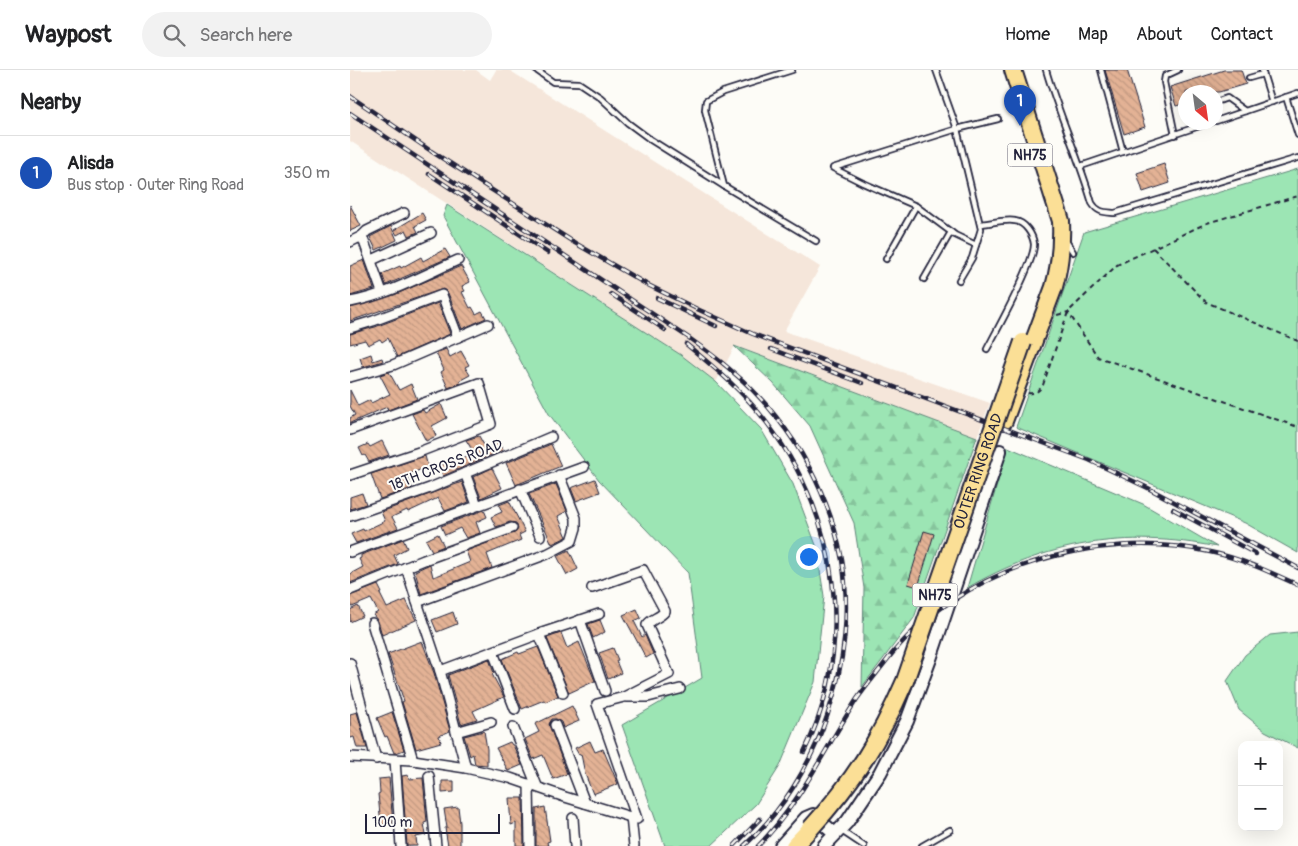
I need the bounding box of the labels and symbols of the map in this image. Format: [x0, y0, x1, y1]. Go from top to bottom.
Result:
pin: 1 [1004, 85, 1036, 126]
north arrow [1178, 85, 1223, 130]
road number: NH75 [1008, 144, 1052, 166]
street label: OUTER RING ROAD [950, 411, 1007, 532]
street label: 18TH CROSS ROAD [387, 435, 506, 496]
your location [796, 544, 822, 570]
road number: NH75 [912, 584, 958, 606]
scale bar [365, 811, 500, 834]

